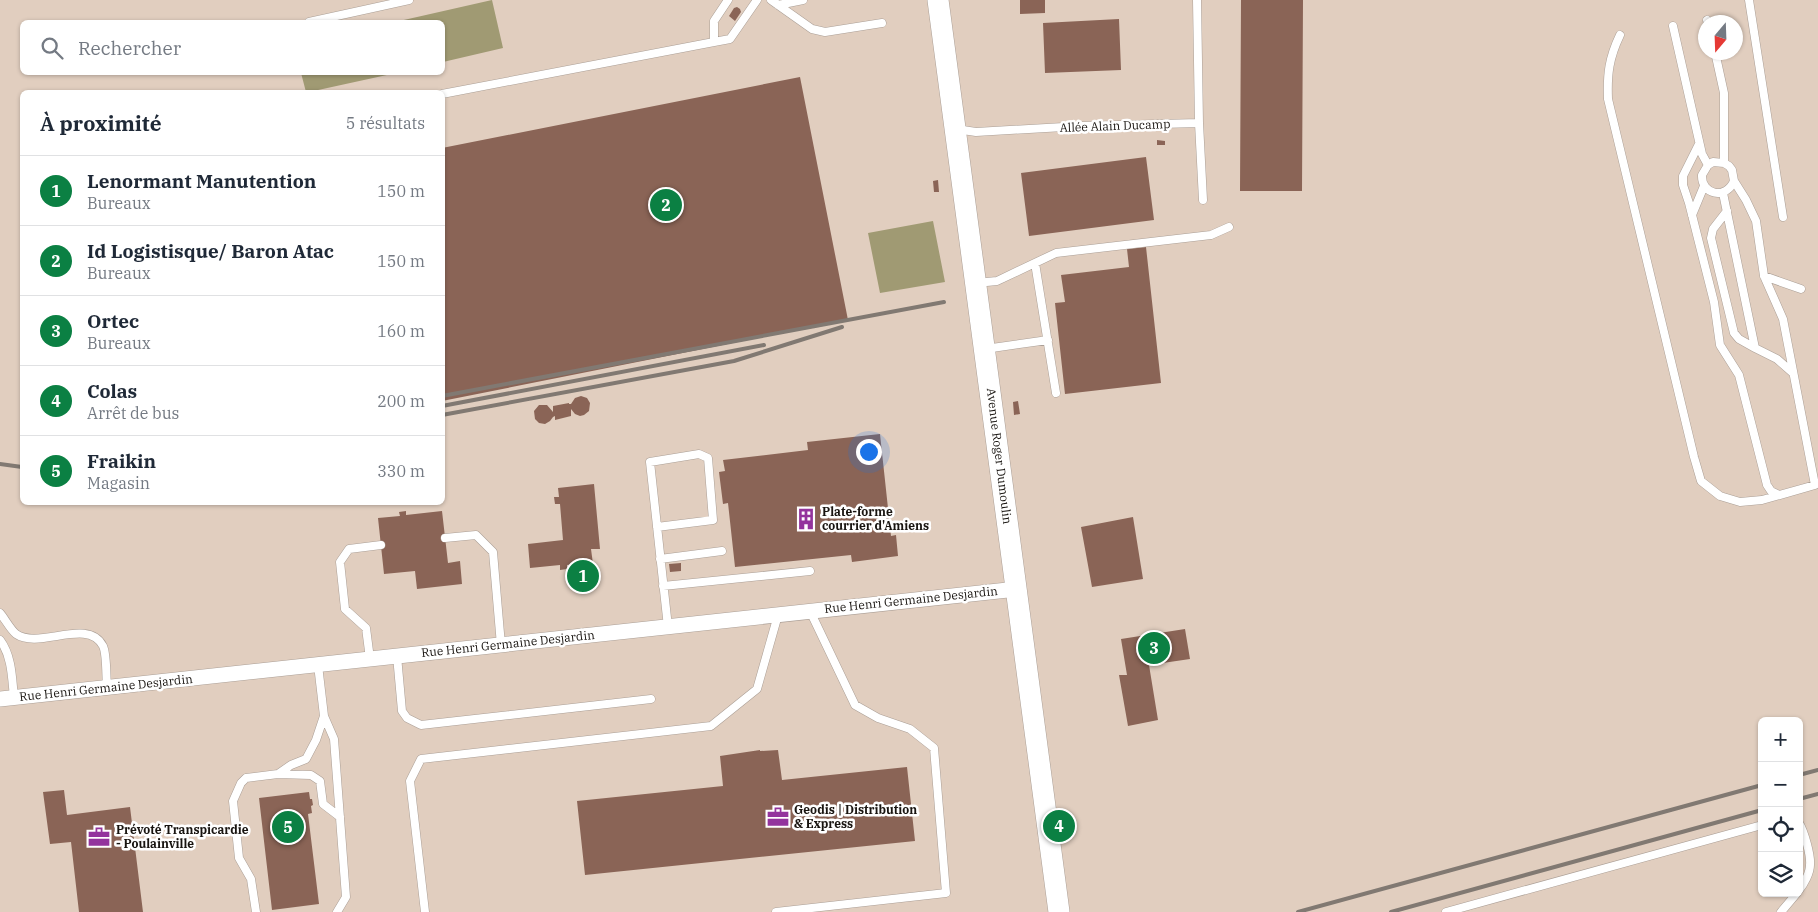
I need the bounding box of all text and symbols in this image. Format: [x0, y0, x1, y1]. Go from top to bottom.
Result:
north arrow [1698, 15, 1743, 60]
search box [20, 20, 445, 75]
icon: search [38, 34, 66, 62]
text: Rechercher [78, 36, 181, 60]
text: À proximité [40, 109, 162, 137]
text: 5 résultats [346, 113, 425, 133]
street label: Allée Alain Ducamp [1059, 116, 1171, 135]
text: Lenormant Manutention [87, 169, 316, 193]
text: 1 [51, 181, 61, 201]
text: 150 m [377, 181, 425, 201]
pin: 2 [650, 186, 682, 224]
text: Bureaux [87, 193, 151, 213]
text: Id Logistisque/ Baron Atac [87, 239, 334, 263]
text: 2 [51, 251, 61, 271]
text: 150 m [377, 251, 425, 271]
text: Bureaux [87, 263, 151, 283]
text: Ortec [87, 309, 139, 333]
text: 3 [51, 321, 61, 341]
text: 160 m [377, 321, 425, 341]
text: Bureaux [87, 333, 151, 353]
text: Colas [87, 379, 137, 403]
street label: Avenue Roger Dumoulin [984, 387, 1015, 525]
text: 4 [51, 391, 61, 411]
text: 200 m [377, 391, 425, 411]
text: Arrêt de bus [87, 403, 179, 423]
your location [856, 439, 882, 465]
text: Fraikin [87, 449, 156, 473]
text: 5 [51, 461, 61, 481]
text: 330 m [377, 461, 425, 481]
text: Magasin [87, 473, 150, 493]
place label: Plate-forme courrier d'Amiens [822, 504, 929, 533]
building icon: Plate-forme courrier d'Amiens [793, 506, 819, 532]
pin: 1 [567, 557, 599, 595]
street label: Rue Henri Germaine Desjardin [824, 583, 999, 616]
street label: Rue Henri Germaine Desjardin [421, 627, 596, 660]
pin: 3 [1138, 629, 1170, 667]
street label: Rue Henri Germaine Desjardin [19, 671, 194, 704]
map controls [1758, 717, 1803, 897]
button: + [1758, 717, 1803, 762]
button: − [1758, 762, 1803, 807]
place label: Geodis | Distribution & Express [794, 802, 917, 831]
office icon: Geodis | Distribution & Express [765, 804, 791, 830]
pin: 4 [1043, 807, 1075, 845]
button: locate [1758, 807, 1803, 852]
pin: 5 [272, 808, 304, 846]
place label: Prévoté Transpicardie - Poulainville [116, 822, 249, 851]
office icon: Prévoté Transpicardie - Poulainville [86, 824, 112, 850]
button: layers [1758, 852, 1803, 897]

